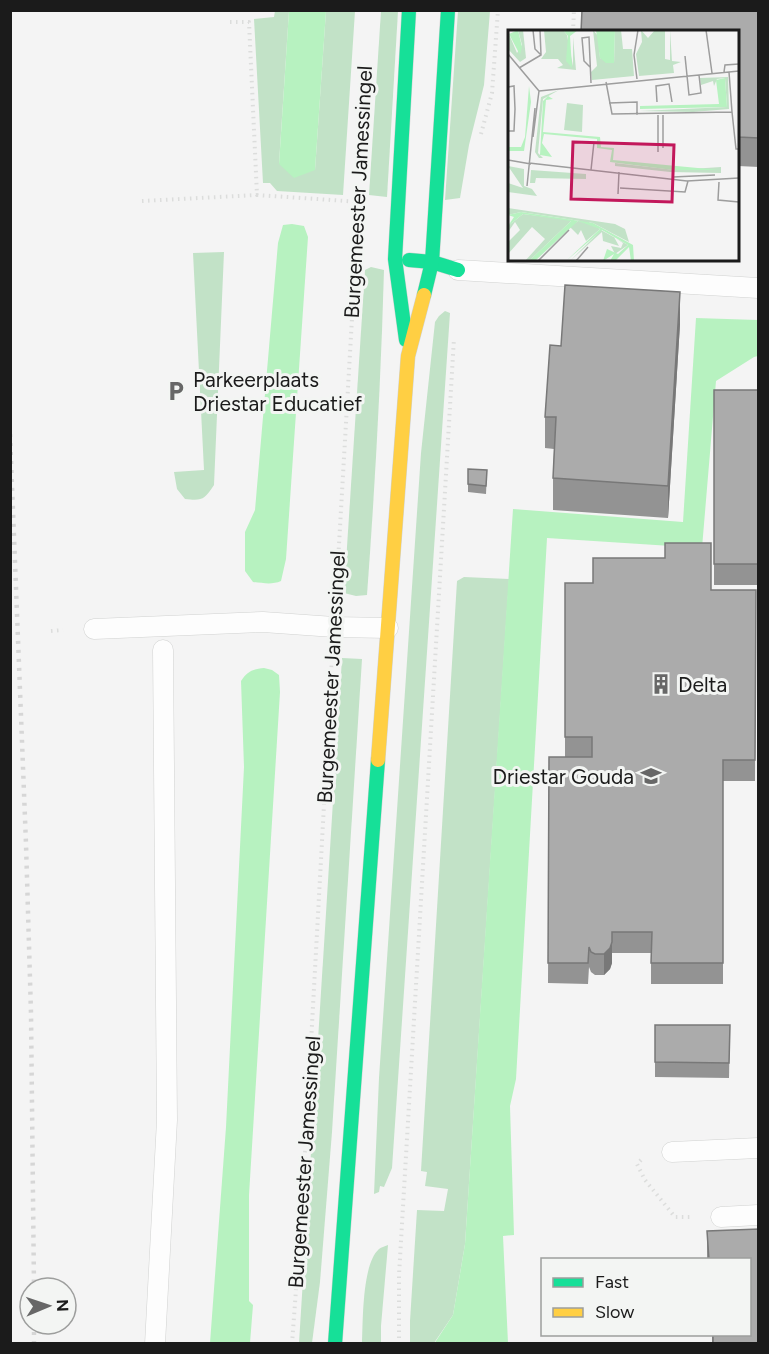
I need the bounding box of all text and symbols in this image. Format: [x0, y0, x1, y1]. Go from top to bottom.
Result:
inset map [508, 30, 739, 261]
street label: Burgemeester Jamessingel [339, 65, 377, 319]
place label: Parkeerplaats Driestar Educatief [193, 367, 362, 416]
parking icon: Parkeerplaats Driestar Educatief [164, 379, 188, 403]
street label: Burgemeester Jamessingel [312, 550, 350, 804]
building icon: Delta [649, 672, 673, 696]
place label: Delta [678, 672, 727, 697]
place label: Driestar Gouda [493, 764, 634, 789]
school or university icon: Driestar Gouda [639, 764, 663, 788]
street label: Burgemeester Jamessingel [283, 1035, 325, 1289]
legend [541, 1258, 751, 1336]
text: Fast [595, 1271, 629, 1293]
north arrow [18, 1276, 78, 1336]
text: N [53, 1299, 72, 1312]
text: Slow [595, 1301, 634, 1323]

